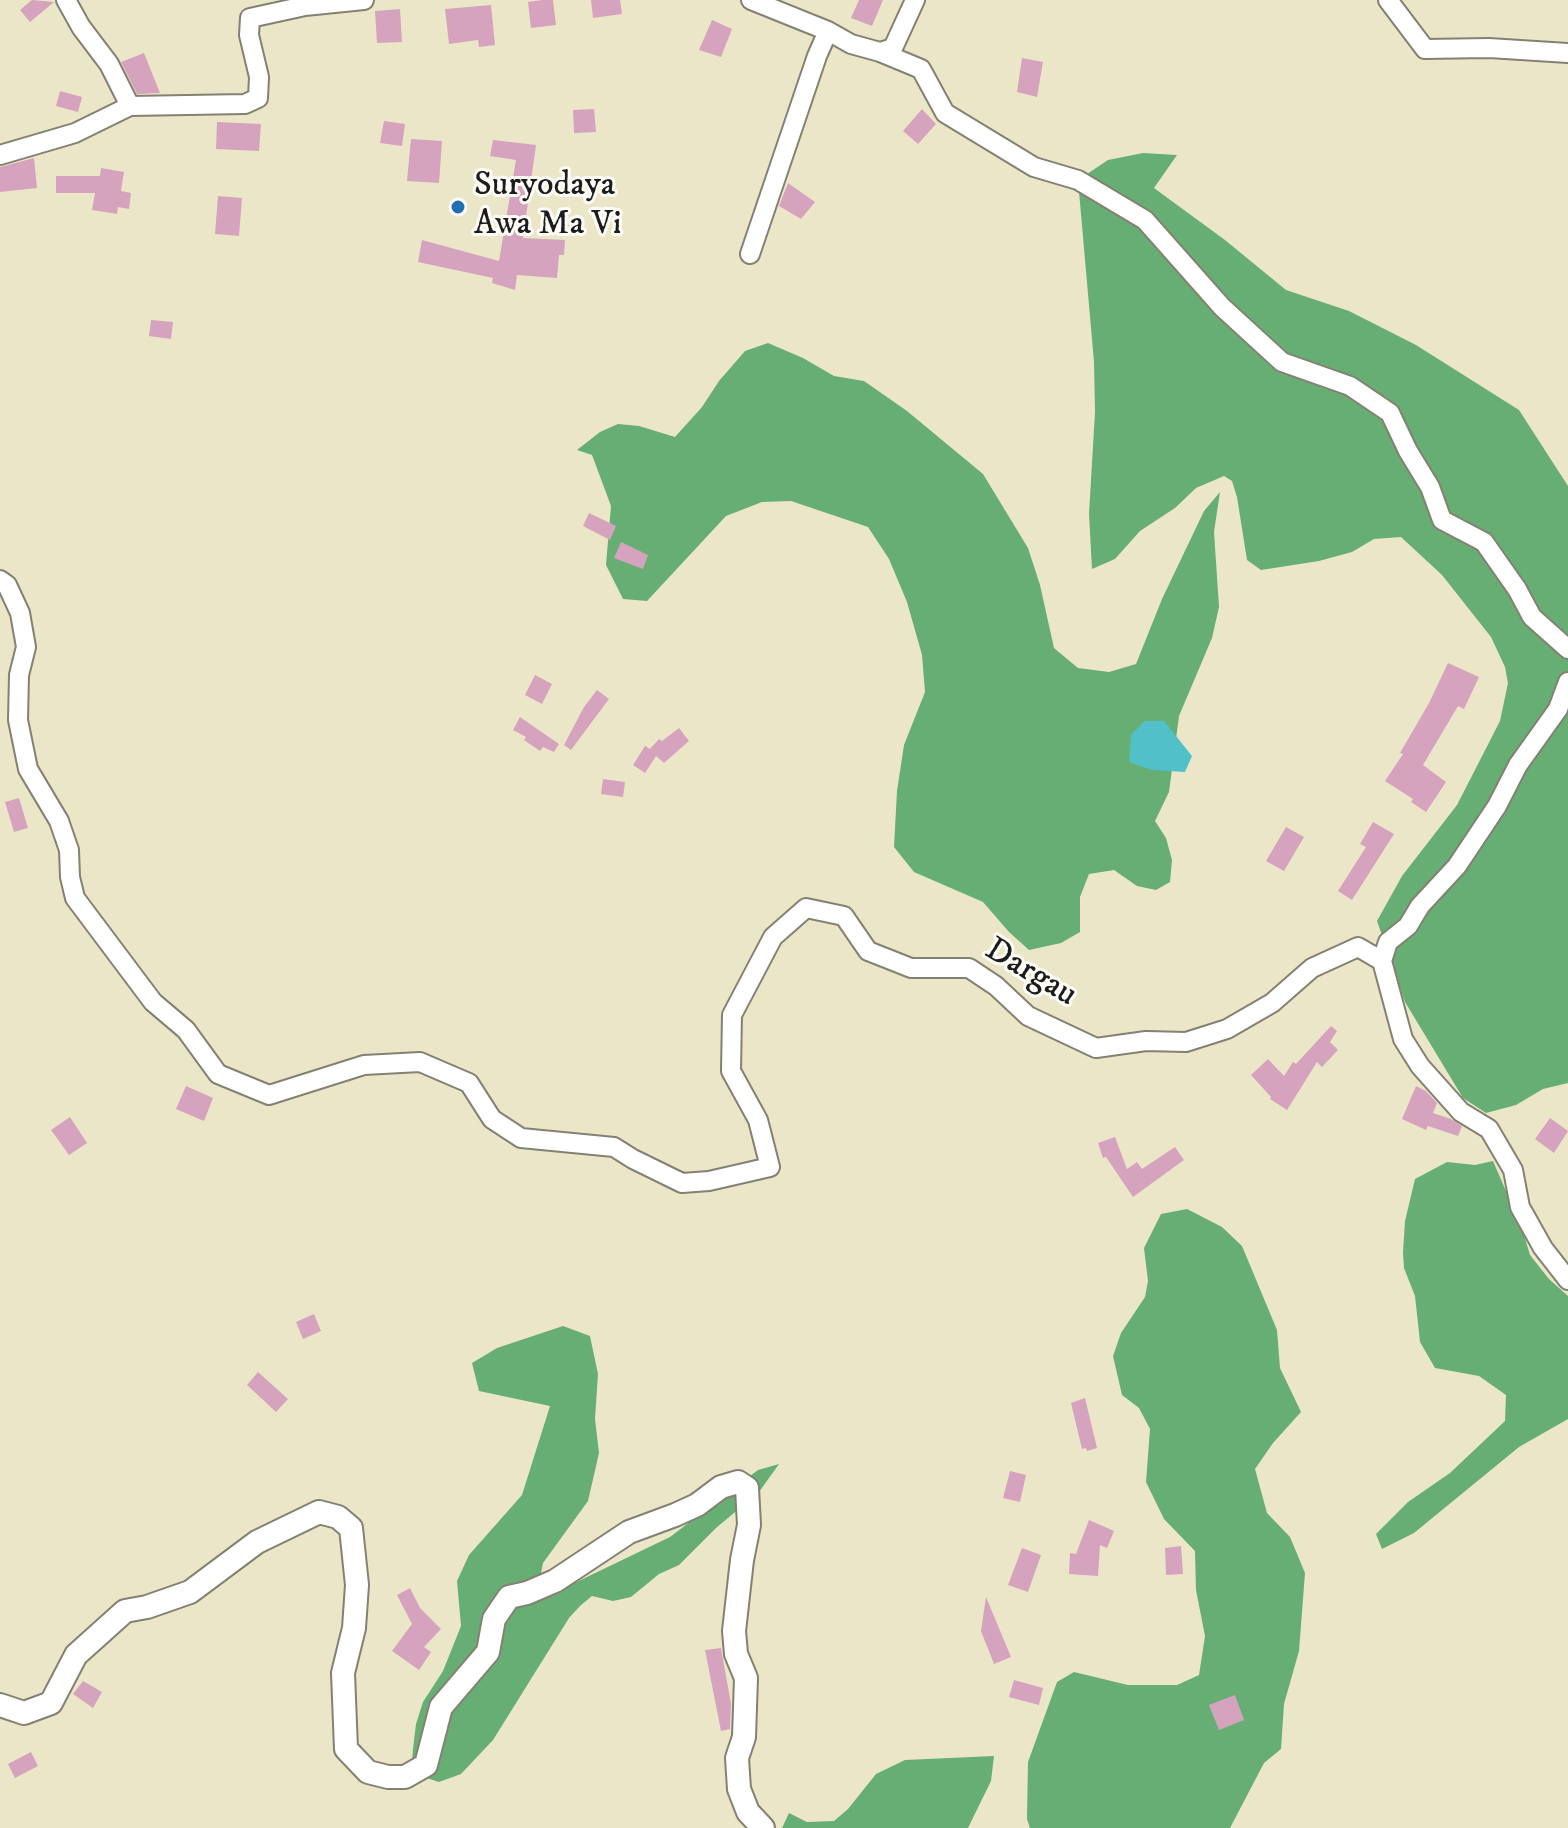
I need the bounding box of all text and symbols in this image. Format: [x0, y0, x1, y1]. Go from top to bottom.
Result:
place label: Suryodaya Awa Ma Vi [474, 167, 621, 246]
marker: Suryodaya Awa Ma Vi [449, 198, 467, 216]
street label: Dargau [977, 931, 1083, 1017]

